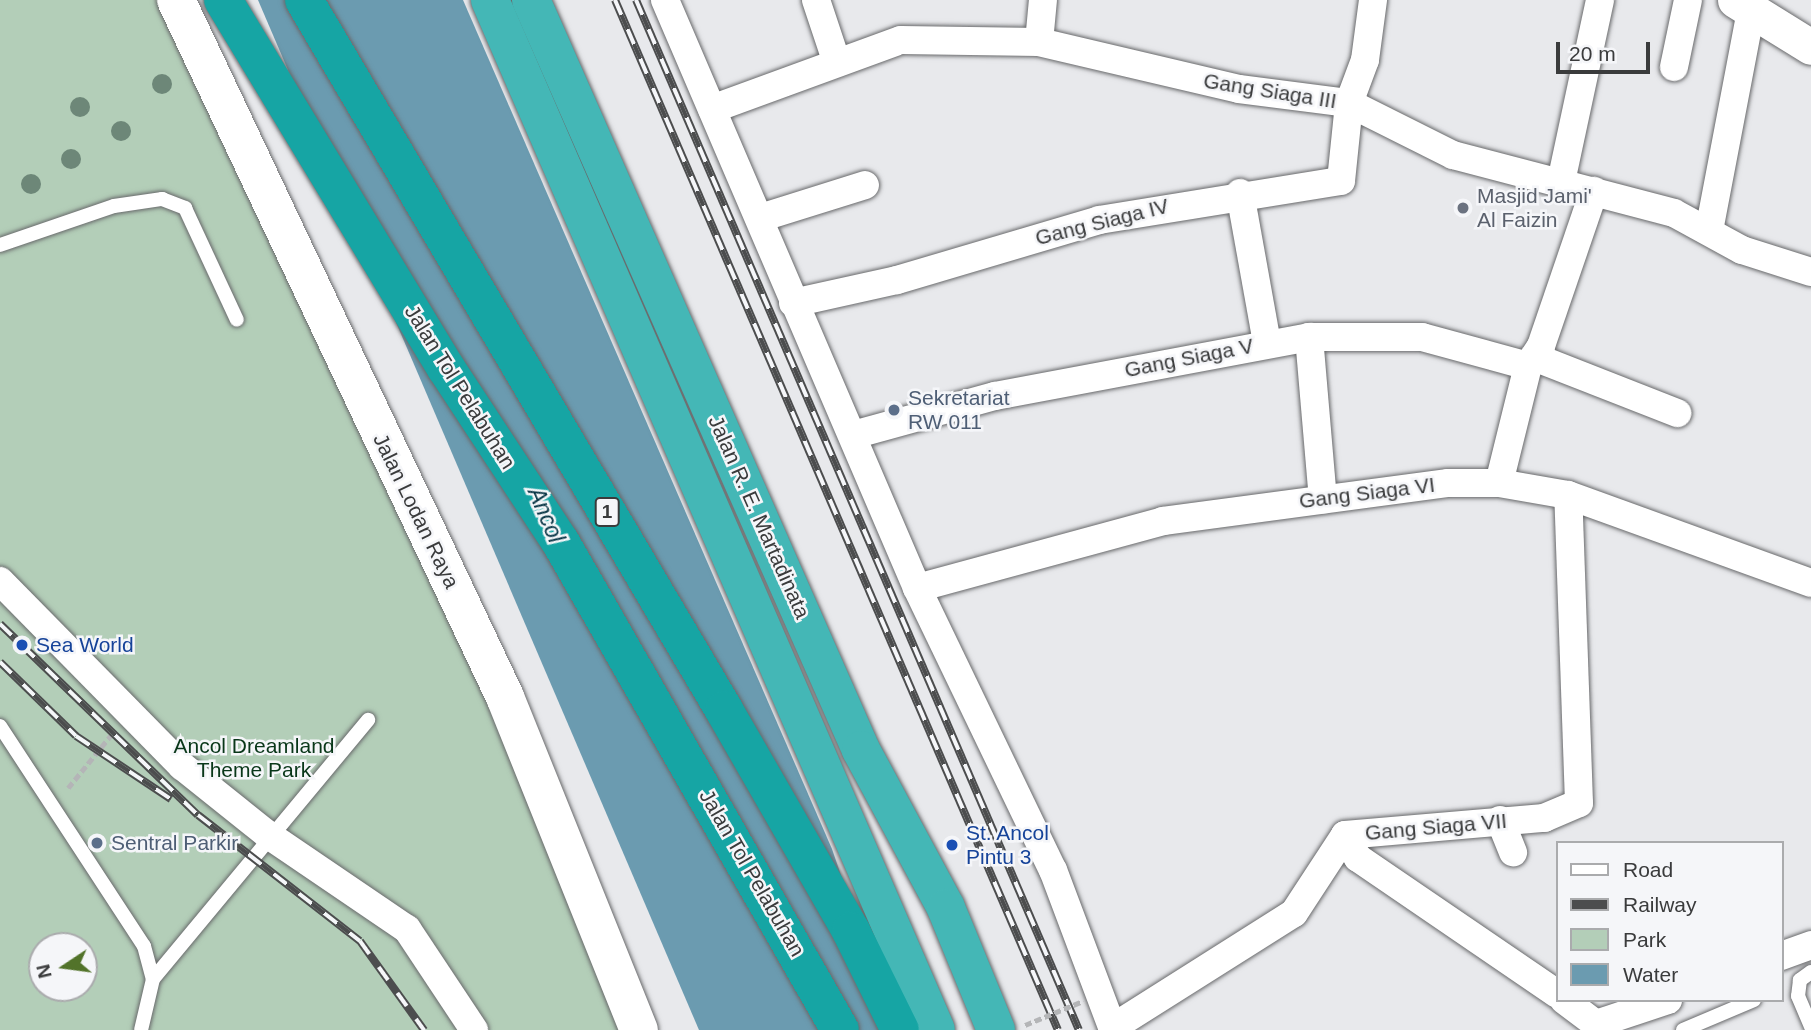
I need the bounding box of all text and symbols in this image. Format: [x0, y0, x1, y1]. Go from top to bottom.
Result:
scale bar [1559, 28, 1654, 72]
text: 20 m [1569, 42, 1616, 65]
street label: Gang Siaga III [1202, 68, 1338, 114]
place label: Masjid Jami' Al Faizin [1477, 183, 1592, 233]
street label: Gang Siaga IV [1033, 193, 1171, 251]
marker: Masjid Jami' Al Faizin [1455, 200, 1471, 216]
street label: Jalan Tol Pelabuhan [399, 300, 521, 474]
street label: Gang Siaga V [1122, 333, 1256, 383]
place label: Sekretariat RW 011 [908, 385, 1010, 435]
marker: Sekretariat RW 011 [886, 402, 902, 418]
street label: Jalan R. E. Martadinata [703, 412, 815, 622]
street label: Jalan Lodan Raya [368, 429, 464, 593]
street label: Gang Siaga VI [1298, 472, 1436, 514]
water label: Ancol [522, 483, 570, 547]
road number: 1 [593, 496, 621, 527]
place label: Sea World [36, 632, 134, 658]
marker: Sea World [14, 637, 30, 653]
park label: Ancol Dreamland Theme Park [173, 733, 335, 783]
street label: Jalan Tol Pelabuhan [694, 785, 810, 961]
street label: Gang Siaga VII [1364, 808, 1508, 846]
place label: St. Ancol Pintu 3 [966, 820, 1050, 870]
place label: Sentral Parkir [111, 830, 238, 856]
marker: Sentral Parkir [89, 835, 105, 851]
marker: St. Ancol Pintu 3 [944, 837, 960, 853]
legend [1556, 841, 1783, 1002]
text: Road [1623, 858, 1673, 881]
text: Railway [1623, 893, 1697, 916]
text: Park [1623, 928, 1666, 951]
north arrow [28, 932, 98, 1002]
text: N [32, 962, 56, 980]
text: Water [1623, 963, 1678, 986]

